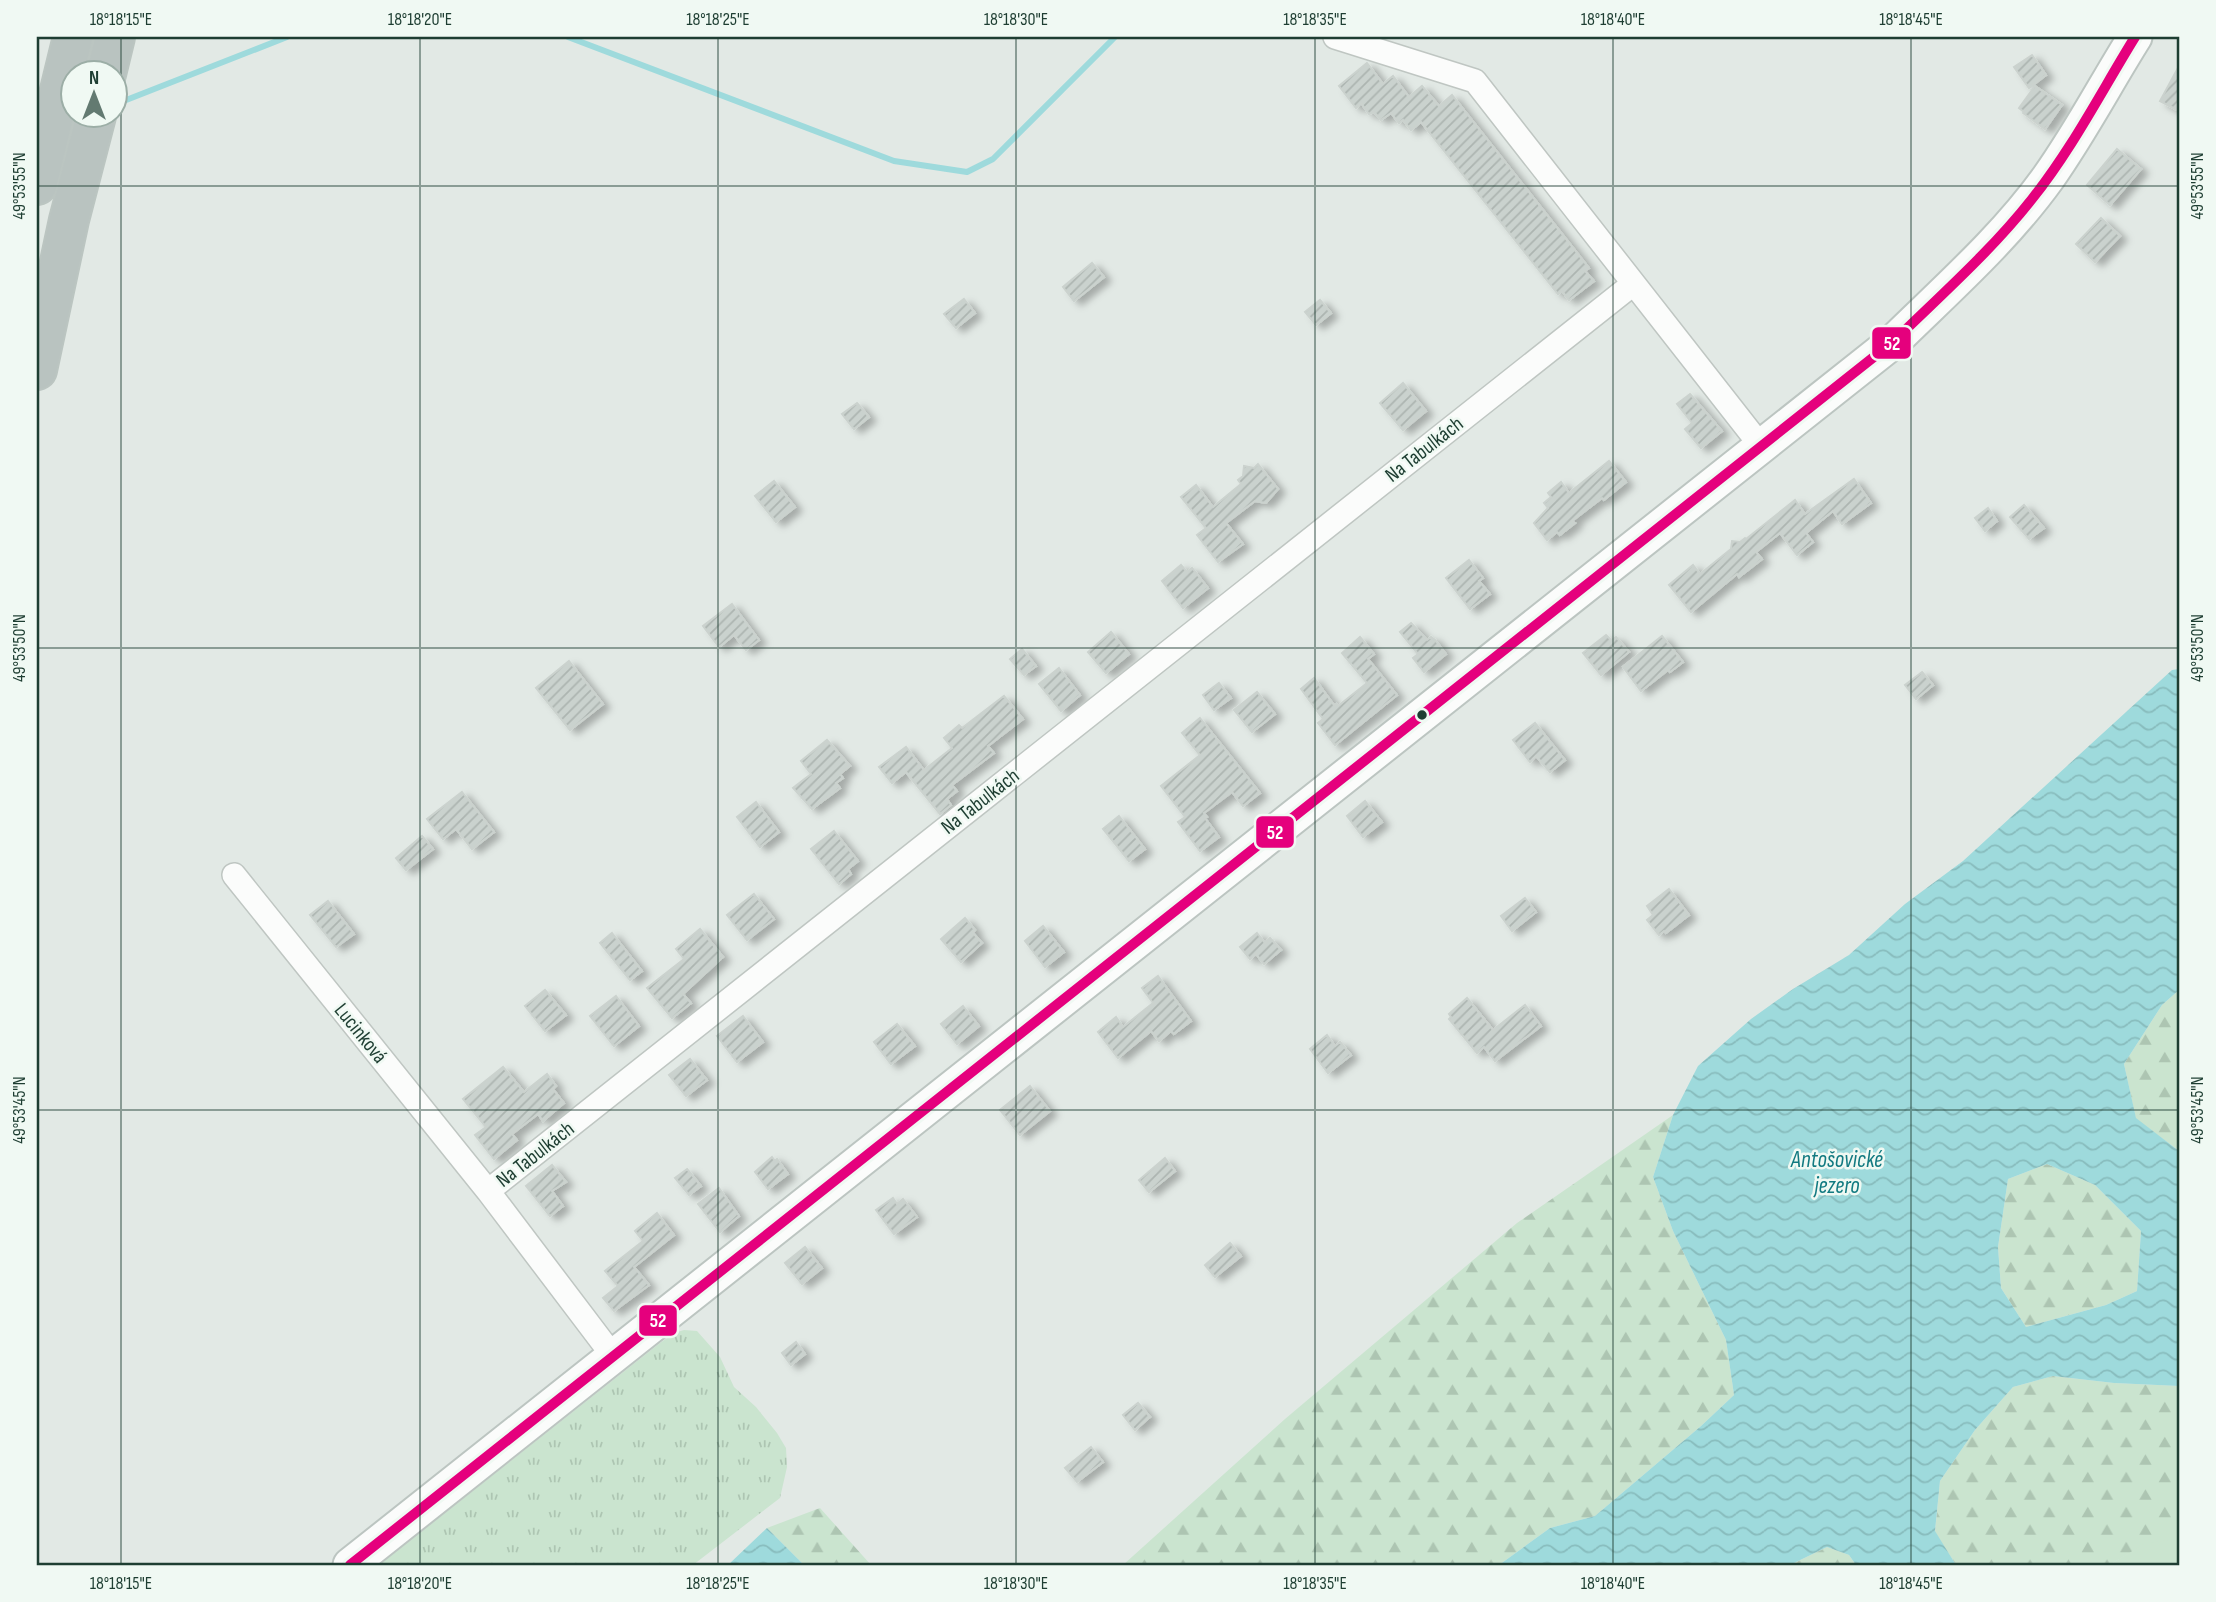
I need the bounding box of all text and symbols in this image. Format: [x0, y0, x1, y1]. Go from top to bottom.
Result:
text: 18°18'15"E [90, 9, 152, 30]
text: 18°18'20"E [388, 9, 452, 30]
text: 18°18'25"E [686, 9, 750, 30]
text: 18°18'30"E [984, 9, 1048, 30]
text: 18°18'35"E [1283, 9, 1347, 30]
text: 18°18'40"E [1581, 9, 1645, 30]
text: 18°18'45"E [1879, 9, 1943, 30]
north arrow [60, 60, 130, 130]
text: N [89, 67, 99, 90]
text: 49°53'55"N [9, 152, 30, 220]
text: 49°53'55"N [2187, 152, 2208, 220]
line badge: 52 [1871, 326, 1912, 360]
text: 52 [1884, 333, 1900, 356]
street label: Na Tabulkách [1380, 411, 1468, 488]
text: 49°53'50"N [9, 614, 30, 682]
text: 49°53'50"N [2187, 614, 2208, 682]
unlabelled marker [1415, 708, 1429, 722]
street label: Na Tabulkách [936, 763, 1024, 840]
line badge: 52 [1255, 815, 1295, 849]
text: 52 [1267, 822, 1283, 845]
street label: Lucinková [329, 998, 392, 1068]
text: 49°53'45"N [9, 1076, 30, 1144]
text: 49°53'45"N [2187, 1076, 2208, 1144]
street label: Na Tabulkách [491, 1116, 579, 1193]
water label: Antošovické jezero [1790, 1146, 1883, 1200]
line badge: 52 [638, 1304, 678, 1337]
text: 52 [650, 1310, 666, 1333]
text: 18°18'15"E [90, 1573, 152, 1594]
text: 18°18'20"E [388, 1573, 452, 1594]
text: 18°18'25"E [686, 1573, 750, 1594]
text: 18°18'30"E [984, 1573, 1048, 1594]
text: 18°18'35"E [1283, 1573, 1347, 1594]
text: 18°18'40"E [1581, 1573, 1645, 1594]
text: 18°18'45"E [1879, 1573, 1943, 1594]

